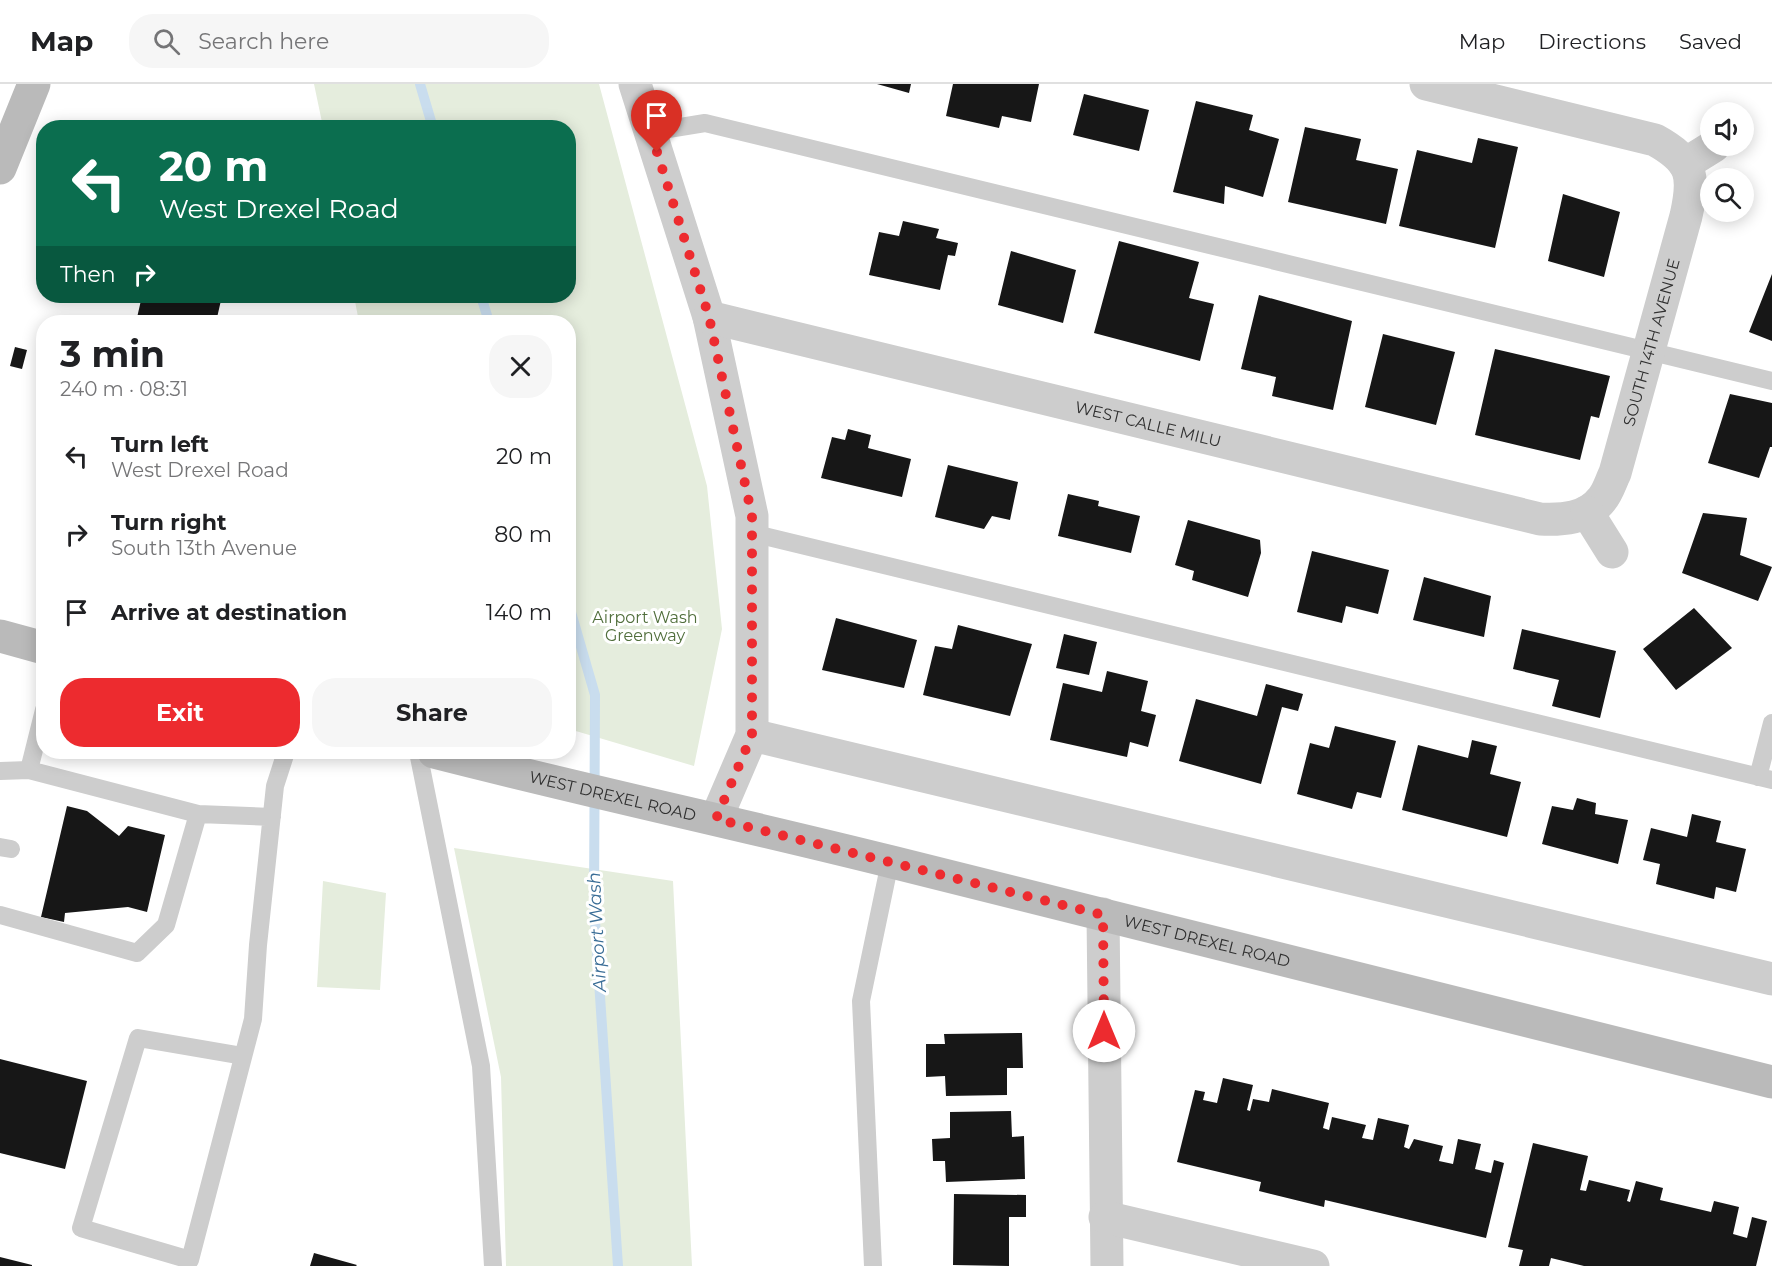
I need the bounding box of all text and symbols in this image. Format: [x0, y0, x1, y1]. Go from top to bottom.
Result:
search box [129, 14, 549, 68]
text: Map [30, 24, 93, 58]
icon: search [150, 25, 183, 58]
text: Search here [198, 28, 329, 55]
text: Map [1459, 29, 1505, 54]
text: Directions [1538, 29, 1646, 54]
text: Saved [1679, 29, 1742, 54]
pin [631, 90, 682, 152]
icon: arrive [640, 99, 673, 132]
map controls [1700, 102, 1754, 222]
button: sound [1700, 102, 1754, 156]
text: 20 m [159, 140, 268, 192]
icon: left [60, 144, 138, 222]
button: search [1700, 168, 1754, 222]
text: West Drexel Road [159, 192, 399, 225]
street label: SOUTH 14TH AVENUE [1619, 256, 1684, 428]
icon: right [128, 258, 161, 291]
text: Then [60, 261, 116, 288]
text: 3 min [60, 332, 165, 376]
button: close [489, 335, 552, 398]
text: 240 m · 08:31 [60, 377, 188, 401]
street label: WEST CALLE MILU [1073, 397, 1223, 451]
text: Turn left [111, 431, 209, 458]
icon: left [60, 440, 93, 473]
text: 20 m [496, 443, 552, 470]
text: West Drexel Road [111, 458, 289, 482]
text: Turn right [111, 509, 226, 536]
icon: right [60, 518, 93, 551]
text: 80 m [494, 521, 552, 548]
text: South 13th Avenue [111, 536, 297, 560]
icon: arrive [60, 596, 93, 629]
text: Arrive at destination [111, 599, 347, 626]
text: 140 m [486, 599, 552, 626]
park label: Airport Wash Greenway [592, 608, 698, 645]
button: Exit [60, 678, 300, 747]
button: Share [312, 678, 552, 747]
street label: WEST DREXEL ROAD [527, 767, 698, 825]
water label: Airport Wash [583, 872, 611, 993]
street label: WEST DREXEL ROAD [1122, 911, 1292, 971]
position arrow [1072, 999, 1136, 1063]

